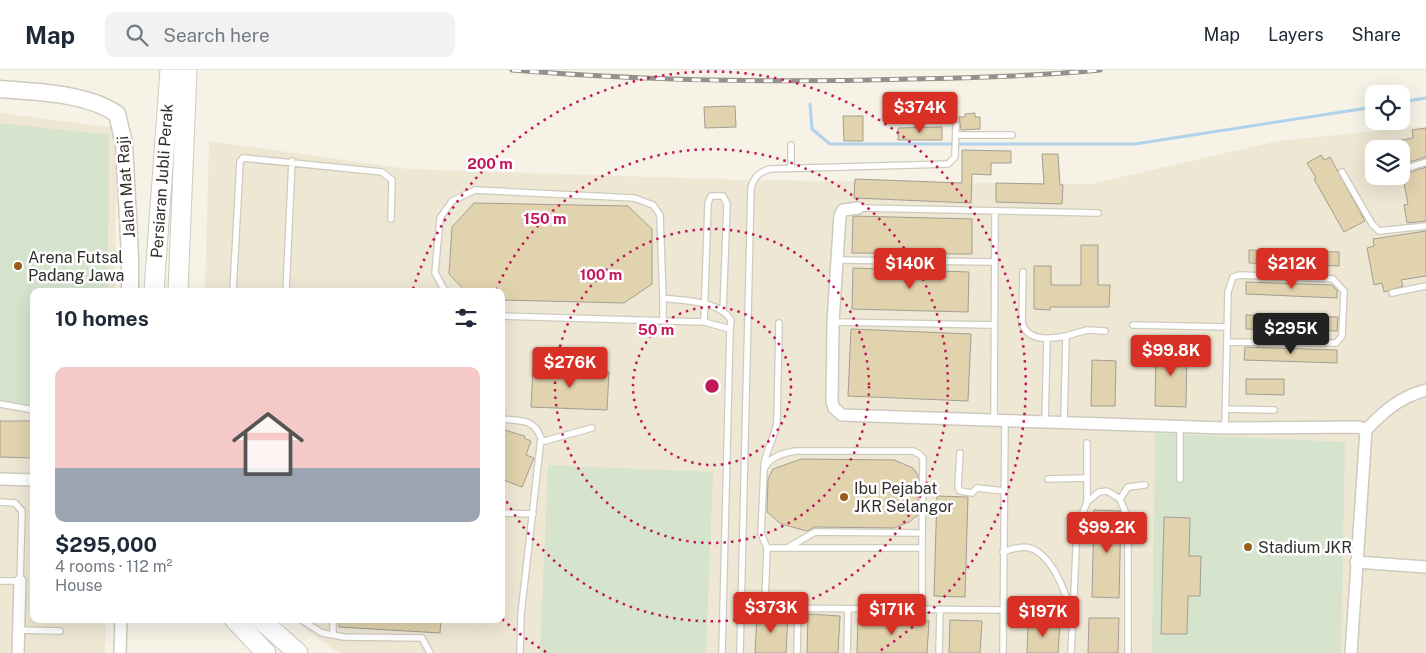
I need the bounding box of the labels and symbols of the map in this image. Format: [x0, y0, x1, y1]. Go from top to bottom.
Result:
pin: $374K [885, 92, 955, 134]
street label: Persiaran Jubli Perak [147, 103, 177, 259]
street label: Jalan Mat Raji [113, 135, 139, 239]
text: 200 m [467, 155, 513, 172]
text: 150 m [523, 210, 567, 227]
place label: Arena Futsal Padang Jawa [28, 248, 124, 285]
pin: $140K [875, 248, 945, 290]
pin: $212K [1257, 248, 1327, 290]
marker: Arena Futsal Padang Jawa [12, 260, 24, 272]
text: 100 m [580, 266, 622, 283]
pin: $295K [1256, 312, 1326, 355]
text: 50 m [638, 321, 674, 338]
pin: $99.8K [1130, 334, 1212, 377]
pin: $276K [535, 346, 605, 389]
centre of rings [703, 377, 721, 395]
place label: Ibu Pejabat JKR Selangor [854, 479, 953, 516]
marker: Ibu Pejabat JKR Selangor [838, 491, 850, 503]
pin: $99.2K [1066, 512, 1148, 554]
place label: Stadium JKR [1258, 538, 1352, 557]
marker: Stadium JKR [1242, 541, 1254, 553]
pin: $373K [736, 592, 806, 634]
pin: $171K [857, 594, 927, 636]
pin: $197K [1008, 596, 1078, 638]

